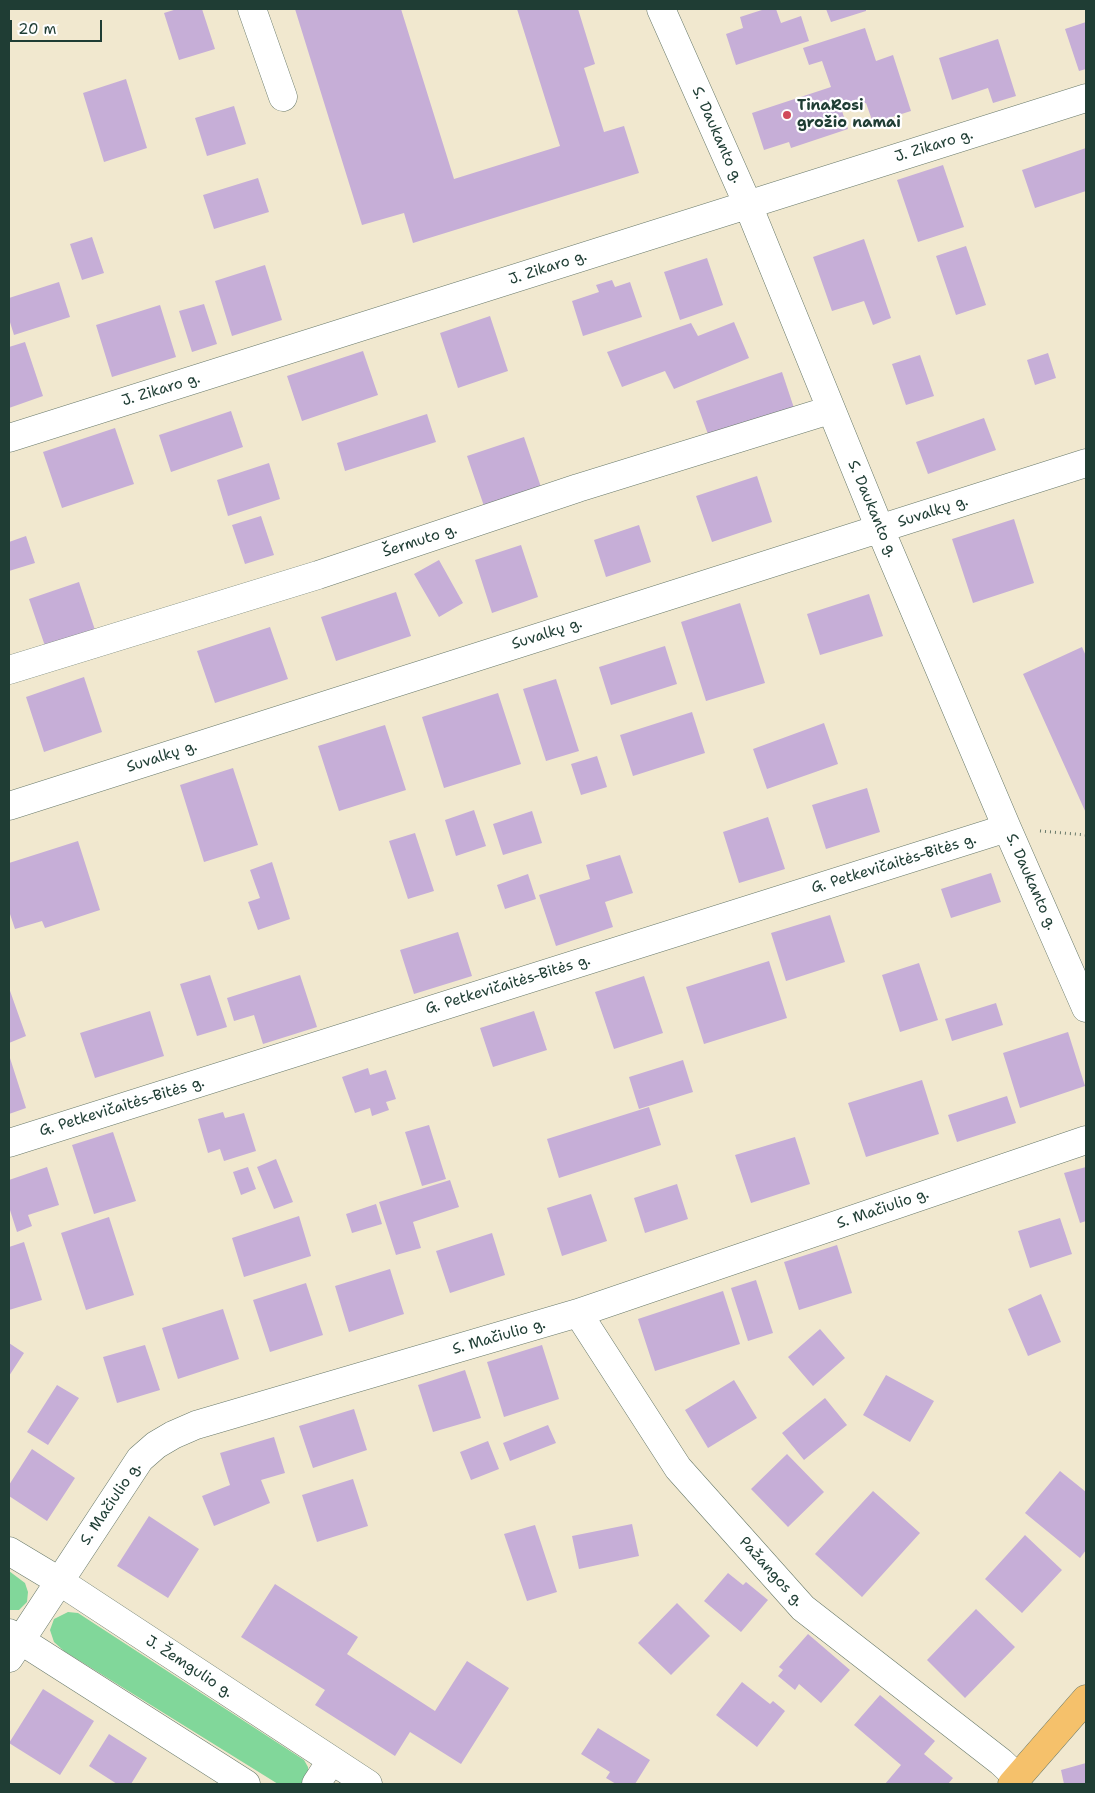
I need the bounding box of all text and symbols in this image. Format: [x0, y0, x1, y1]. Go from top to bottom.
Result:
scale bar [12, 10, 105, 42]
text: 20 m [18, 19, 57, 39]
street label: S. Daukanto g. [688, 84, 746, 186]
place label: TinaRosi grožio namai [797, 97, 901, 132]
marker: TinaRosi grožio namai [781, 109, 793, 121]
street label: J. Zikaro g. [893, 126, 975, 166]
street label: J. Zikaro g. [507, 247, 589, 289]
street label: J. Zikaro g. [120, 370, 202, 410]
street label: S. Daukanto g. [843, 458, 901, 560]
street label: Suvalkų g. [896, 492, 970, 532]
street label: Šermuto g. [380, 520, 460, 562]
street label: Suvalkų g. [510, 614, 584, 654]
street label: Suvalkų g. [125, 737, 199, 777]
street label: G. Petkevičaitės-Bitės g. [809, 830, 979, 898]
street label: S. Daukanto g. [1002, 831, 1060, 933]
street label: G. Petkevičaitės-Bitės g. [423, 951, 593, 1019]
street label: G. Petkevičaitės-Bitės g. [37, 1073, 207, 1141]
street label: S. Mačiulio g. [835, 1185, 931, 1233]
street label: S. Mačiulio g. [450, 1315, 548, 1359]
street label: S. Mačiulio g. [77, 1459, 145, 1549]
street label: Pažangos g. [735, 1533, 807, 1611]
street label: J. Žemgulio g. [142, 1632, 236, 1702]

